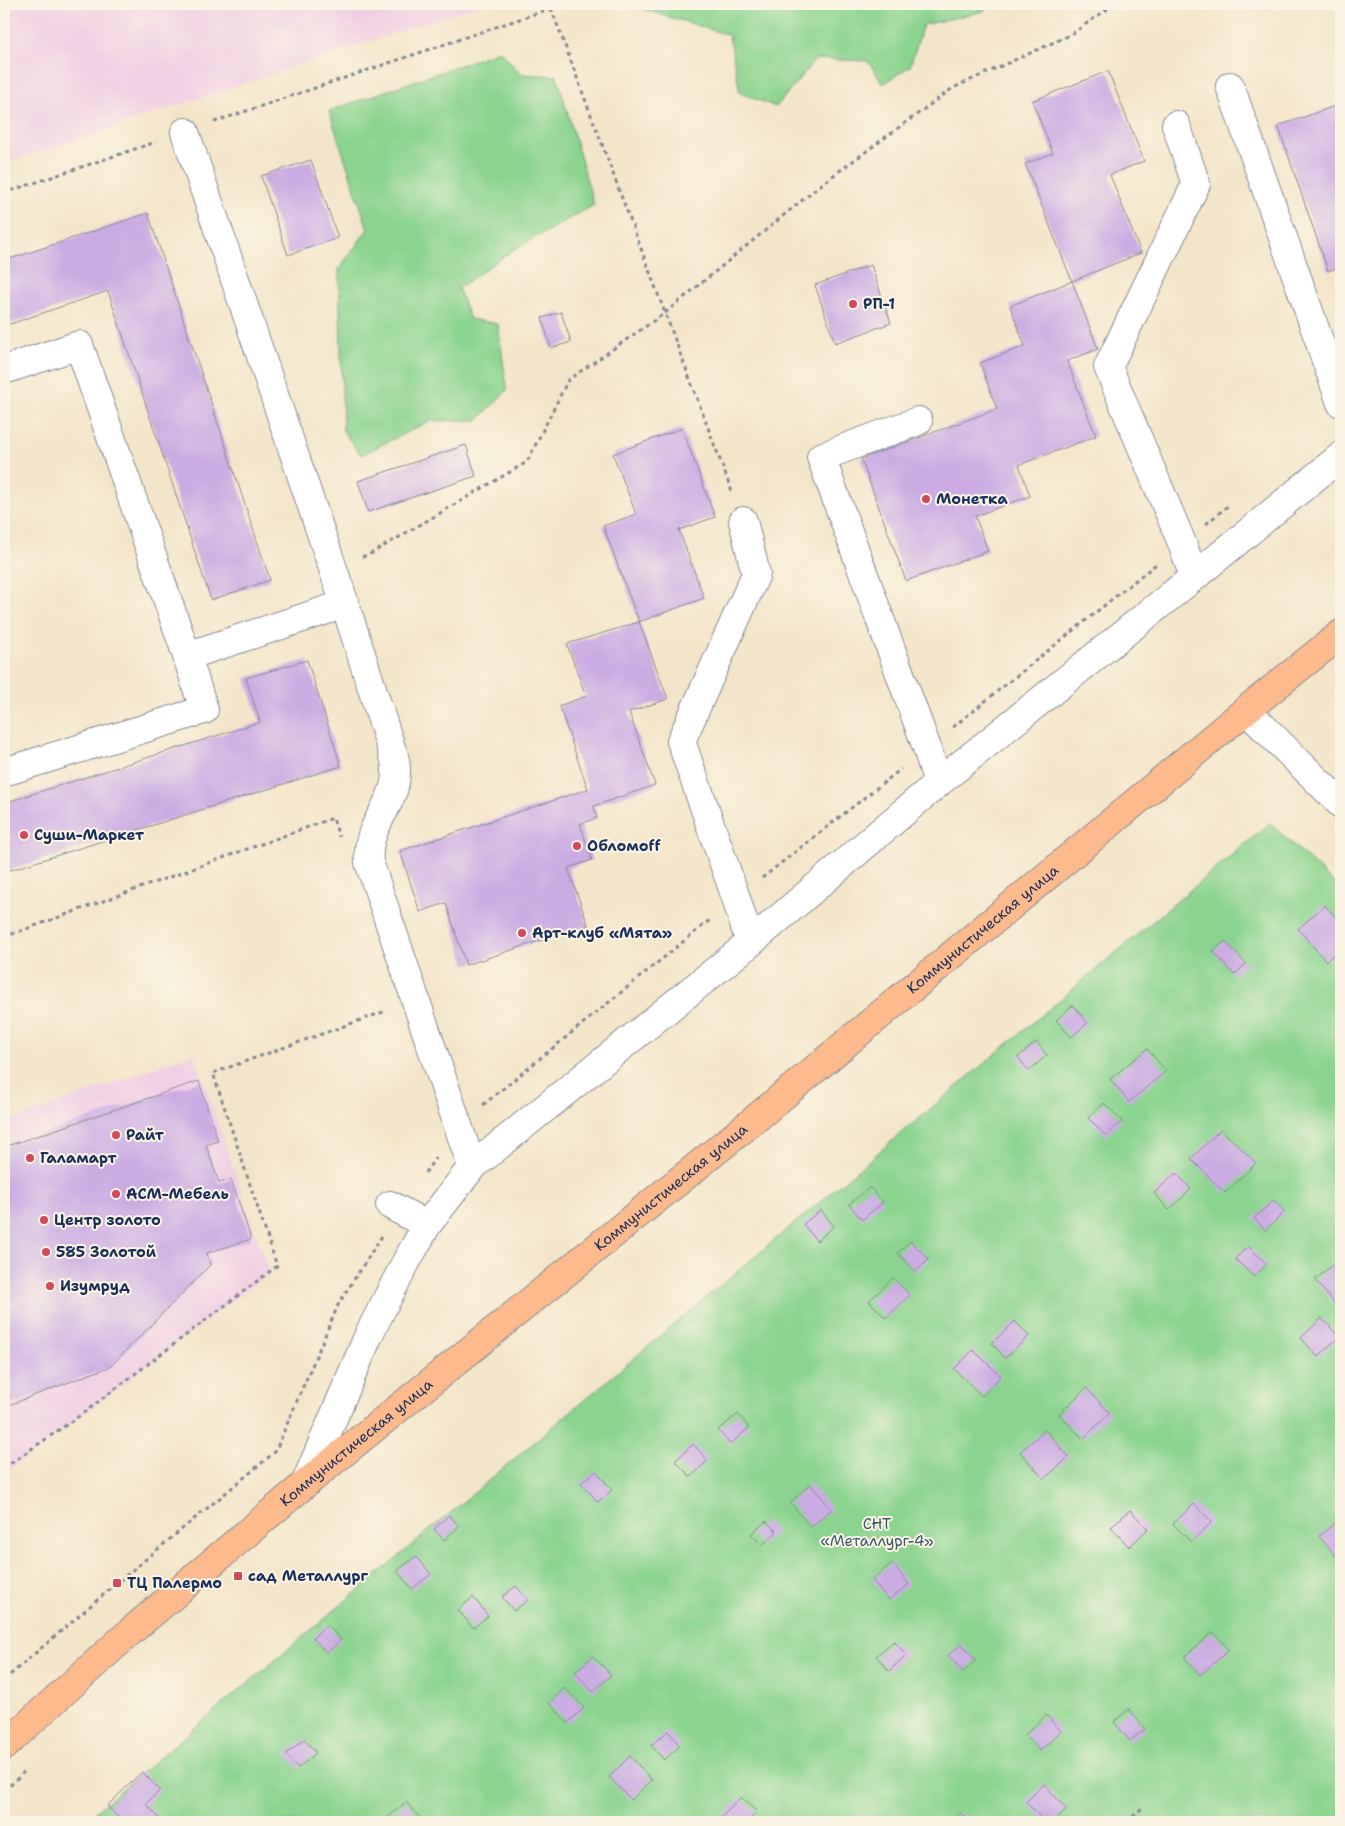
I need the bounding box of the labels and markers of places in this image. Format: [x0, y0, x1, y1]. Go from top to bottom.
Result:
place label: РП-1 [863, 294, 895, 314]
marker: РП-1 [847, 298, 859, 310]
place label: Монетка [936, 489, 1008, 509]
marker: Монетка [920, 493, 932, 505]
place label: Суши-Маркет [34, 825, 144, 845]
marker: Суши-Маркет [18, 829, 30, 841]
place label: Обломоff [587, 836, 661, 856]
marker: Обломоff [571, 840, 583, 852]
place label: Арт-клуб «Мята» [532, 923, 672, 943]
marker: Арт-клуб «Мята» [516, 927, 528, 939]
place label: Райт [126, 1125, 164, 1145]
marker: Райт [110, 1129, 122, 1141]
place label: Галамарт [40, 1148, 116, 1168]
marker: Галамарт [24, 1152, 36, 1164]
place label: АСМ-Мебель [126, 1184, 229, 1204]
marker: АСМ-Мебель [110, 1188, 122, 1200]
place label: Центр золото [54, 1210, 161, 1230]
marker: Центр золото [38, 1214, 50, 1226]
place label: 585 Золотой [56, 1242, 157, 1262]
marker: 585 Золотой [40, 1246, 52, 1258]
place label: Изумруд [60, 1276, 130, 1296]
marker: Изумруд [44, 1280, 56, 1292]
place label: сад Металлург [248, 1566, 368, 1586]
marker: сад Металлург [232, 1570, 244, 1582]
place label: ТЦ Палермо [127, 1573, 222, 1593]
marker: ТЦ Палермо [111, 1577, 123, 1589]

